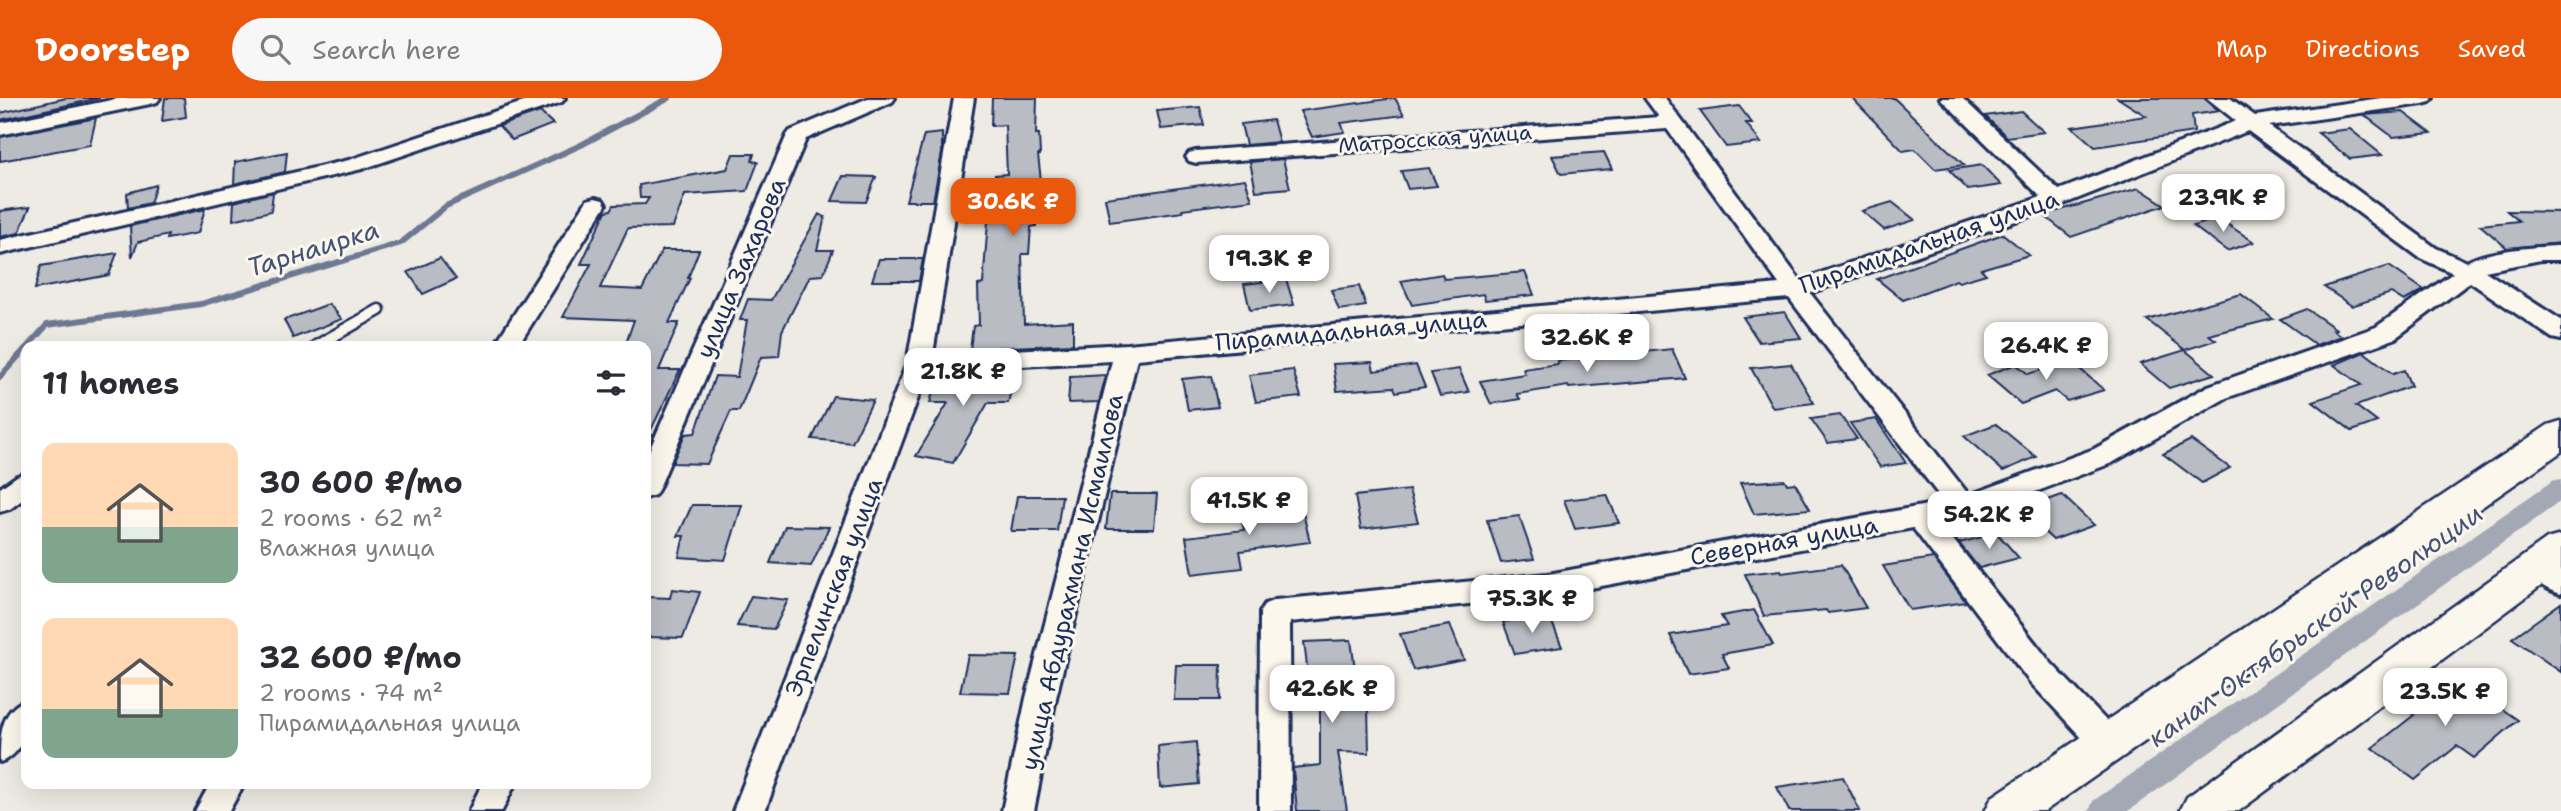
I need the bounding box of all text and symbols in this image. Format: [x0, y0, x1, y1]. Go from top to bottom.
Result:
search box [232, 18, 722, 81]
text: Doorstep [35, 27, 190, 72]
icon: search [256, 30, 294, 68]
text: Search here [312, 32, 461, 67]
text: Map [2216, 33, 2267, 65]
text: Directions [2305, 33, 2420, 65]
text: Saved [2458, 33, 2526, 65]
street label: Матросская улица [1337, 118, 1533, 160]
street label: улица Захарова [689, 173, 793, 363]
pin: 23.9K ₽ [2158, 174, 2288, 234]
pin: 30.6K ₽ [948, 178, 1078, 238]
street label: Пирамидальная улица [1795, 182, 2063, 302]
text: 23.9K ₽ [2178, 182, 2268, 212]
text: 30.6K ₽ [967, 186, 1059, 216]
water label: Тарнаирка [243, 211, 383, 285]
pin: 19.3K ₽ [1204, 236, 1334, 295]
text: 19.3K ₽ [1225, 243, 1313, 273]
street label: Пирамидальная улица [1214, 303, 1488, 359]
pin: 32.6K ₽ [1522, 314, 1652, 374]
text: 32.6K ₽ [1540, 322, 1634, 352]
pin: 26.4K ₽ [1981, 322, 2111, 382]
text: 26.4K ₽ [2000, 330, 2092, 360]
pin: 21.8K ₽ [898, 348, 1028, 408]
text: 21.8K ₽ [920, 356, 1006, 386]
text: 11 homes [42, 363, 179, 404]
icon: filters [592, 364, 630, 402]
street label: улица Абдурахмана Исмаилова [1013, 390, 1131, 773]
text: 30 600 ₽/mo [259, 462, 463, 503]
icon: home [98, 471, 182, 555]
street label: Эрпелинская улица [778, 473, 890, 701]
pin: 41.5K ₽ [1184, 478, 1314, 537]
text: 41.5K ₽ [1207, 485, 1291, 515]
pin: 54.2K ₽ [1924, 491, 2054, 551]
water label: канал Октябрьской Революции [2141, 496, 2489, 754]
text: 54.2K ₽ [1943, 499, 2035, 529]
text: 2 rooms · 62 m² [259, 503, 443, 533]
street label: Северная улица [1688, 509, 1880, 573]
text: Влажная улица [259, 533, 435, 563]
pin: 75.3K ₽ [1467, 575, 1597, 635]
text: 75.3K ₽ [1486, 583, 1578, 613]
text: 32 600 ₽/mo [259, 637, 462, 678]
icon: home [98, 646, 182, 730]
pin: 42.6K ₽ [1267, 666, 1397, 725]
pin: 23.5K ₽ [2380, 668, 2510, 728]
text: 42.6K ₽ [1286, 673, 1378, 703]
text: 23.5K ₽ [2399, 676, 2491, 706]
text: 2 rooms · 74 m² [259, 678, 443, 708]
text: Пирамидальная улица [259, 708, 520, 738]

